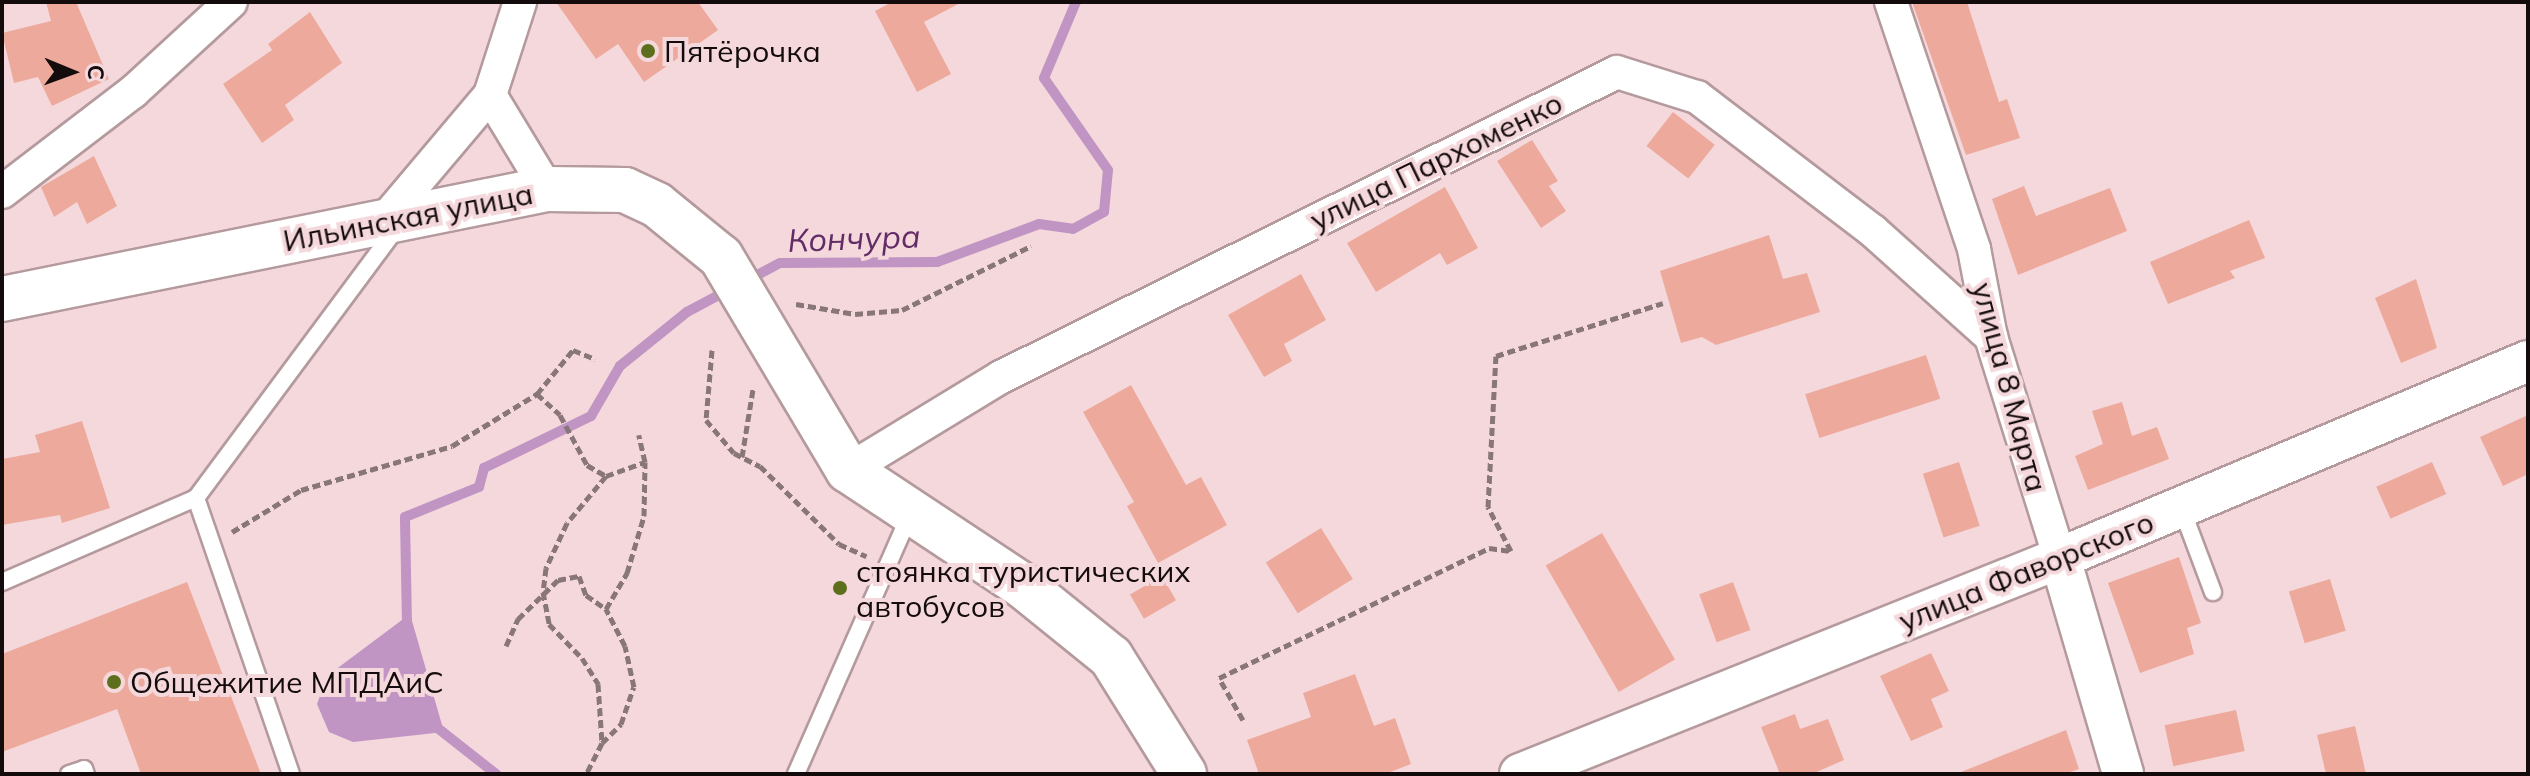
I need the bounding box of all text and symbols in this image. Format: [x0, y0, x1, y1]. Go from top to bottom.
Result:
north arrow [32, 32, 112, 112]
place label: Пятёрочка [664, 33, 821, 69]
marker: Пятёрочка [639, 42, 657, 60]
text: С [82, 65, 110, 80]
street label: улица Пархоменко [1304, 84, 1568, 238]
street label: Ильинская улица [280, 175, 536, 259]
water label: Кончура [787, 216, 921, 260]
street label: улица 8 Марта [1965, 278, 2055, 496]
street label: улица Фаворского [1893, 503, 2159, 639]
place label: стоянка туристических автобусов [856, 553, 1191, 624]
marker: стоянка туристических автобусов [831, 579, 849, 597]
place label: Общежитие МПДАиС [130, 664, 444, 700]
marker: Общежитие МПДАиС [105, 673, 123, 691]

